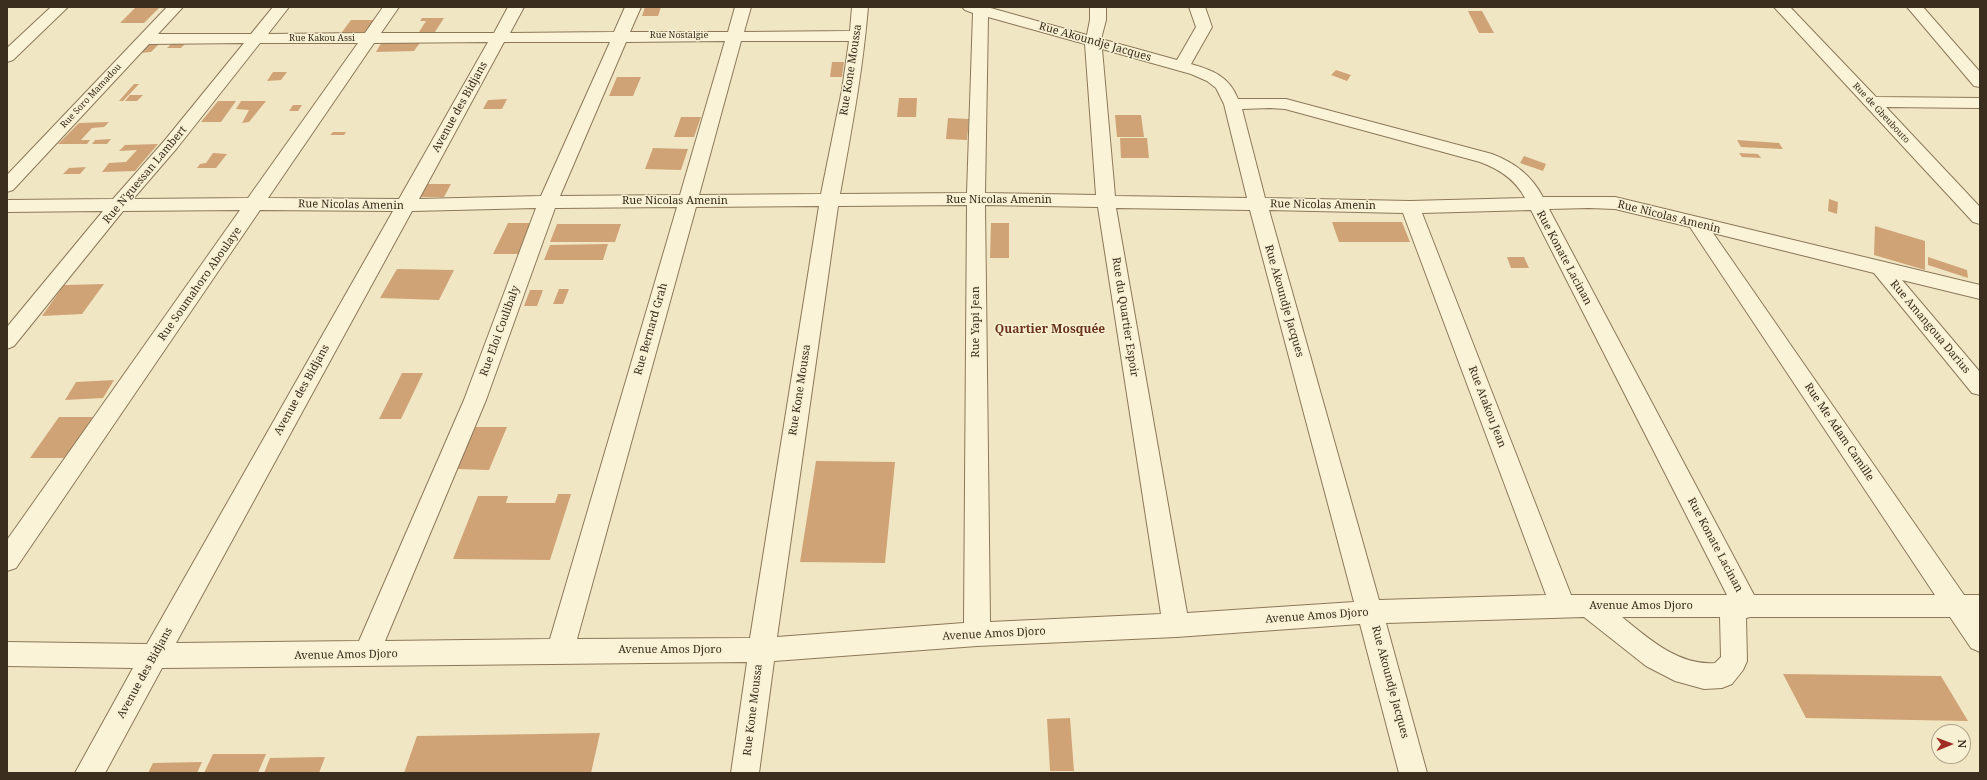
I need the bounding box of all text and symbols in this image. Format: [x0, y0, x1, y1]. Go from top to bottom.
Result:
street label: Rue Akoundje Jacques [1037, 20, 1153, 64]
street label: Rue Kone Moussa [837, 23, 865, 117]
street label: Rue Nostalgie [650, 30, 708, 40]
street label: Rue Kakou Assi [289, 33, 355, 43]
street label: Avenue des Bidjans [430, 59, 490, 155]
street label: Rue Soro Mamadou [58, 62, 124, 130]
street label: Rue de Gbeubouto [1850, 81, 1912, 145]
street label: Rue N'guessan Lambert [100, 124, 190, 226]
street label: Rue Nicolas Amenin [946, 193, 1052, 207]
street label: Rue Nicolas Amenin [622, 194, 728, 208]
street label: Rue Nicolas Amenin [298, 197, 404, 213]
street label: Rue Nicolas Amenin [1270, 197, 1376, 213]
street label: Rue Nicolas Amenin [1616, 198, 1722, 236]
street label: Rue Konate Lacinan [1534, 209, 1594, 307]
street label: Rue Soumahoro Aboulaye [156, 225, 244, 343]
street label: Rue Akoundje Jacques [1262, 243, 1306, 359]
street label: Rue du Quartier Espoir [1109, 256, 1141, 378]
street label: Rue Amangoua Darius [1887, 278, 1973, 376]
street label: Rue Bernard Grah [632, 281, 670, 377]
street label: Rue Eloi Coulibaly [477, 284, 523, 378]
street label: Rue Yapi Jean [969, 286, 983, 358]
district label: Quartier Mosquée [995, 323, 1105, 337]
street label: Avenue des Bidjans [272, 342, 332, 438]
street label: Rue Kone Moussa [786, 343, 814, 437]
street label: Rue Atakou Jean [1465, 364, 1509, 450]
street label: Rue Me Adam Camille [1801, 381, 1877, 483]
street label: Rue Konate Lacinan [1685, 496, 1745, 594]
street label: Avenue Amos Djoro [1589, 599, 1693, 613]
street label: Avenue Amos Djoro [1265, 606, 1369, 626]
street label: Rue Akoundje Jacques [1369, 624, 1411, 740]
street label: Avenue des Bidjans [115, 625, 175, 721]
street label: Avenue Amos Djoro [942, 625, 1046, 643]
street label: Avenue Amos Djoro [618, 643, 722, 657]
street label: Avenue Amos Djoro [294, 647, 398, 663]
street label: Rue Kone Moussa [741, 663, 765, 757]
north arrow [1931, 724, 1971, 764]
text: N [1955, 739, 1970, 748]

